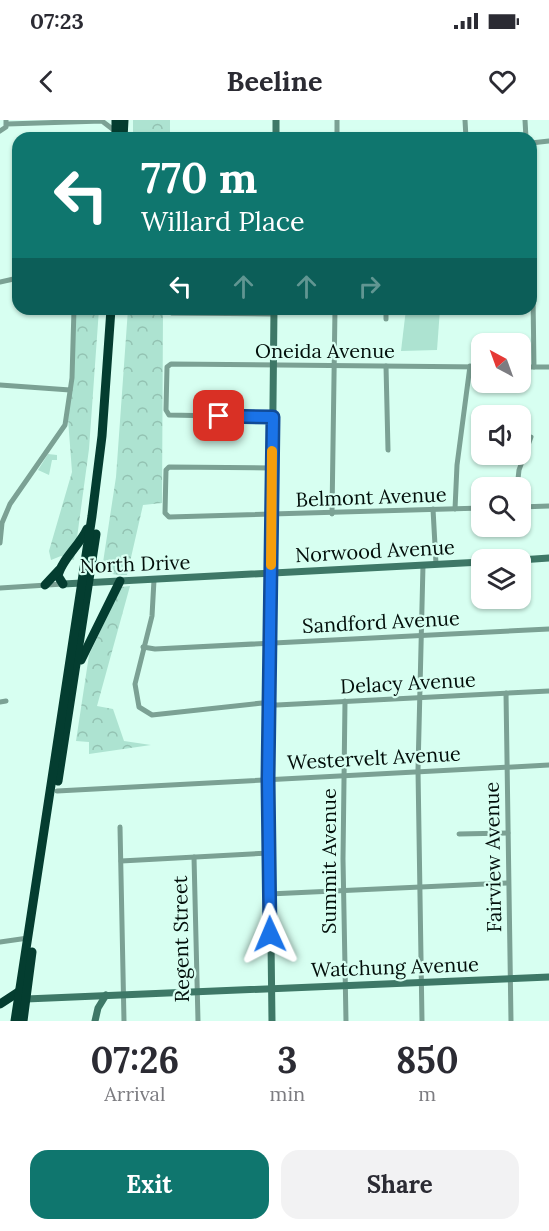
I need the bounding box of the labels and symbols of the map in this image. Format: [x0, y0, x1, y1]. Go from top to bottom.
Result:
north arrow [471, 333, 531, 393]
street label: Oneida Avenue [255, 338, 395, 363]
pin [193, 390, 244, 441]
street label: Belmont Avenue [295, 481, 447, 512]
street label: Norwood Avenue [295, 534, 456, 567]
street label: North Drive [79, 549, 191, 578]
street label: Sandford Avenue [302, 605, 461, 638]
street label: Delacy Avenue [340, 666, 477, 699]
street label: Westervelt Avenue [287, 740, 462, 775]
street label: Fairview Avenue [479, 781, 506, 932]
street label: Summit Avenue [316, 788, 341, 934]
street label: Regent Street [167, 875, 194, 1003]
position arrow [238, 902, 302, 966]
street label: Watchung Avenue [311, 951, 479, 982]

